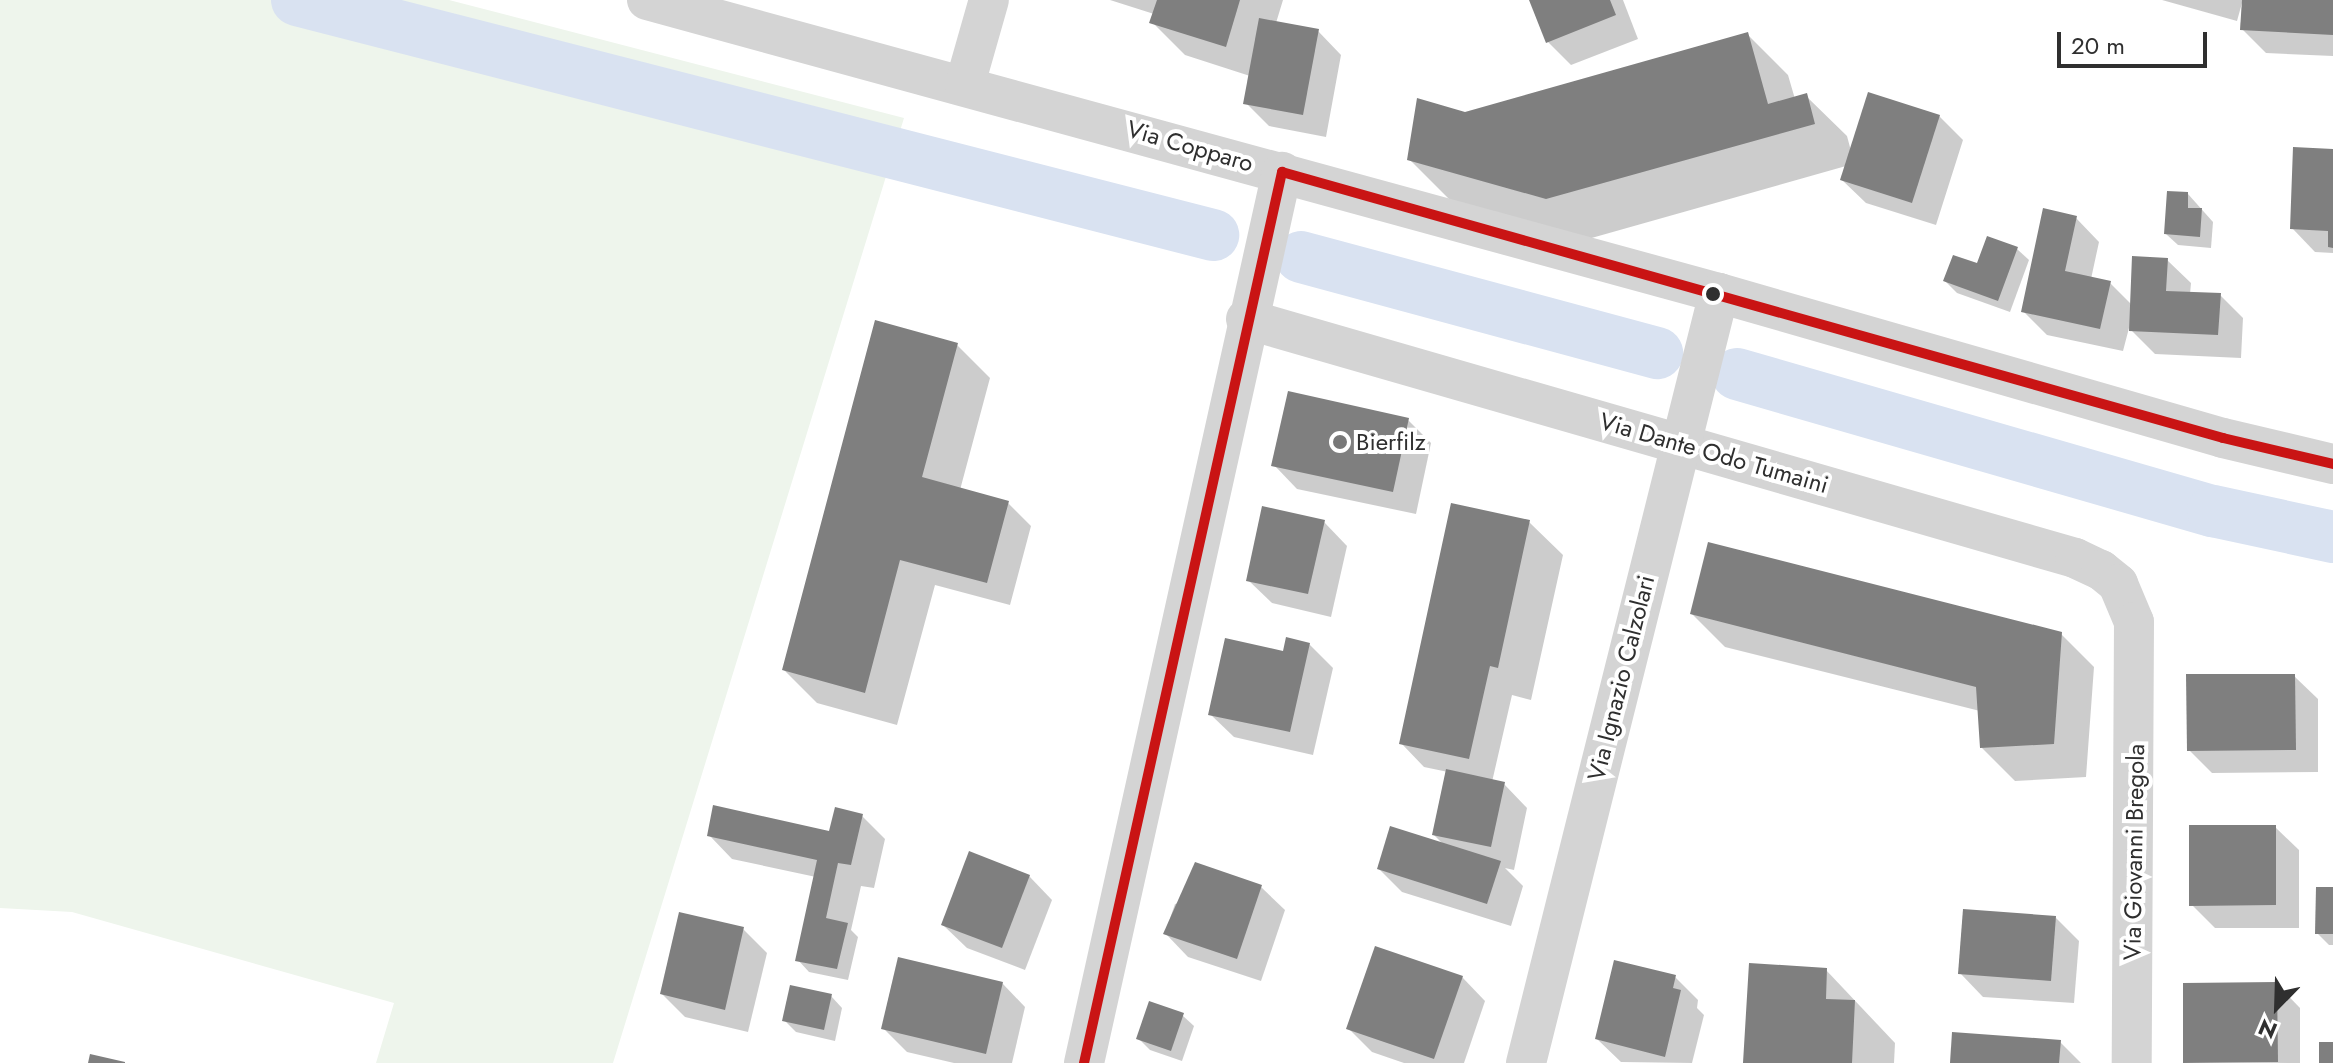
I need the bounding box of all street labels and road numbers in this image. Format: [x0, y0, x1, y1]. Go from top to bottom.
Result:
street label: Via Copparo [1123, 114, 1257, 178]
street label: Via Dante Odo Tumaini [1596, 407, 1832, 499]
street label: Via Ignazio Calzolari [1582, 572, 1660, 784]
street label: Via Giovanni Bregola [2118, 743, 2150, 961]

